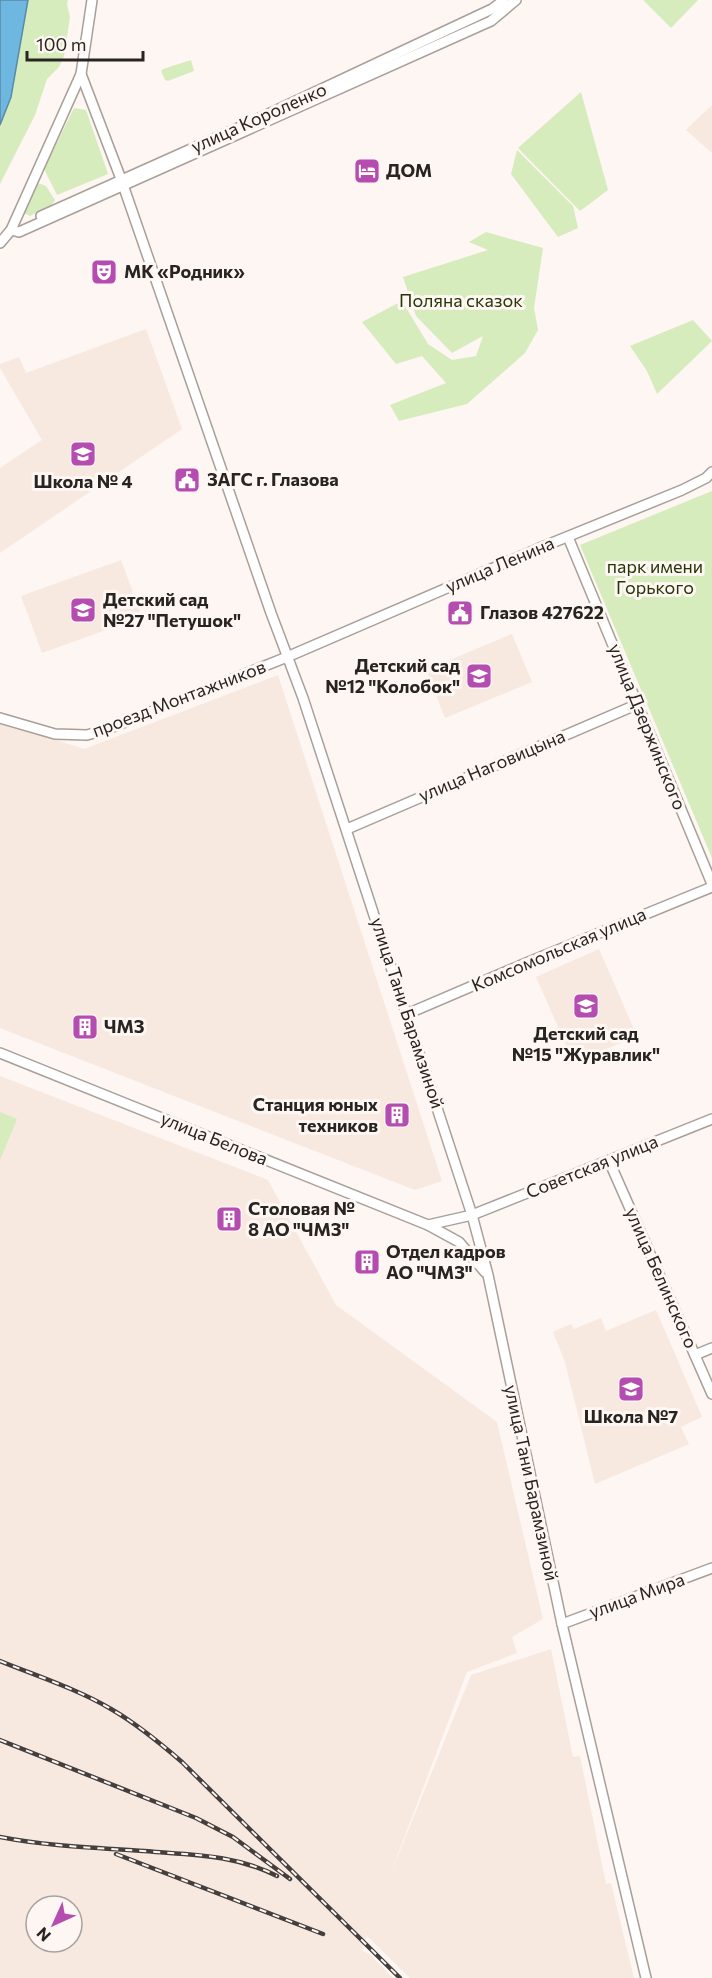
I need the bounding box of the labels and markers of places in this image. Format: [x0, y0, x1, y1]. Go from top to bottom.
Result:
hotel icon: ДОМ [352, 156, 382, 186]
place label: ДОМ [386, 159, 432, 181]
theatre icon: МК «Родник» [89, 257, 119, 287]
place label: МК «Родник» [124, 260, 245, 282]
school or university icon: Школа № 4 [68, 439, 98, 469]
public building icon: ЗАГС г. Глазова [172, 465, 202, 495]
place label: ЗАГС г. Глазова [207, 468, 339, 490]
place label: Школа № 4 [34, 470, 132, 492]
place label: Детский сад №27 "Петушок" [103, 588, 241, 631]
school or university icon: Детский сад №27 "Петушок" [68, 595, 98, 625]
public building icon: Глазов 427622 [445, 598, 475, 628]
place label: Глазов 427622 [480, 601, 604, 623]
place label: Детский сад №12 "Колобок" [325, 654, 460, 697]
school or university icon: Детский сад №12 "Колобок" [464, 661, 494, 691]
school or university icon: Детский сад №15 "Журавлик" [571, 991, 601, 1021]
building icon: ЧМЗ [70, 1012, 100, 1042]
place label: ЧМЗ [104, 1015, 145, 1037]
place label: Детский сад №15 "Журавлик" [512, 1022, 660, 1065]
place label: Станция юных техников [253, 1093, 378, 1136]
building icon: Станция юных техников [382, 1100, 412, 1130]
place label: Столовая № 8 АО "ЧМЗ" [248, 1197, 355, 1240]
building icon: Столовая № 8 АО "ЧМЗ" [214, 1204, 244, 1234]
place label: Отдел кадров АО "ЧМЗ" [386, 1240, 506, 1283]
building icon: Отдел кадров АО "ЧМЗ" [352, 1247, 382, 1277]
school or university icon: Школа №7 [616, 1374, 646, 1404]
place label: Школа №7 [584, 1405, 678, 1427]

